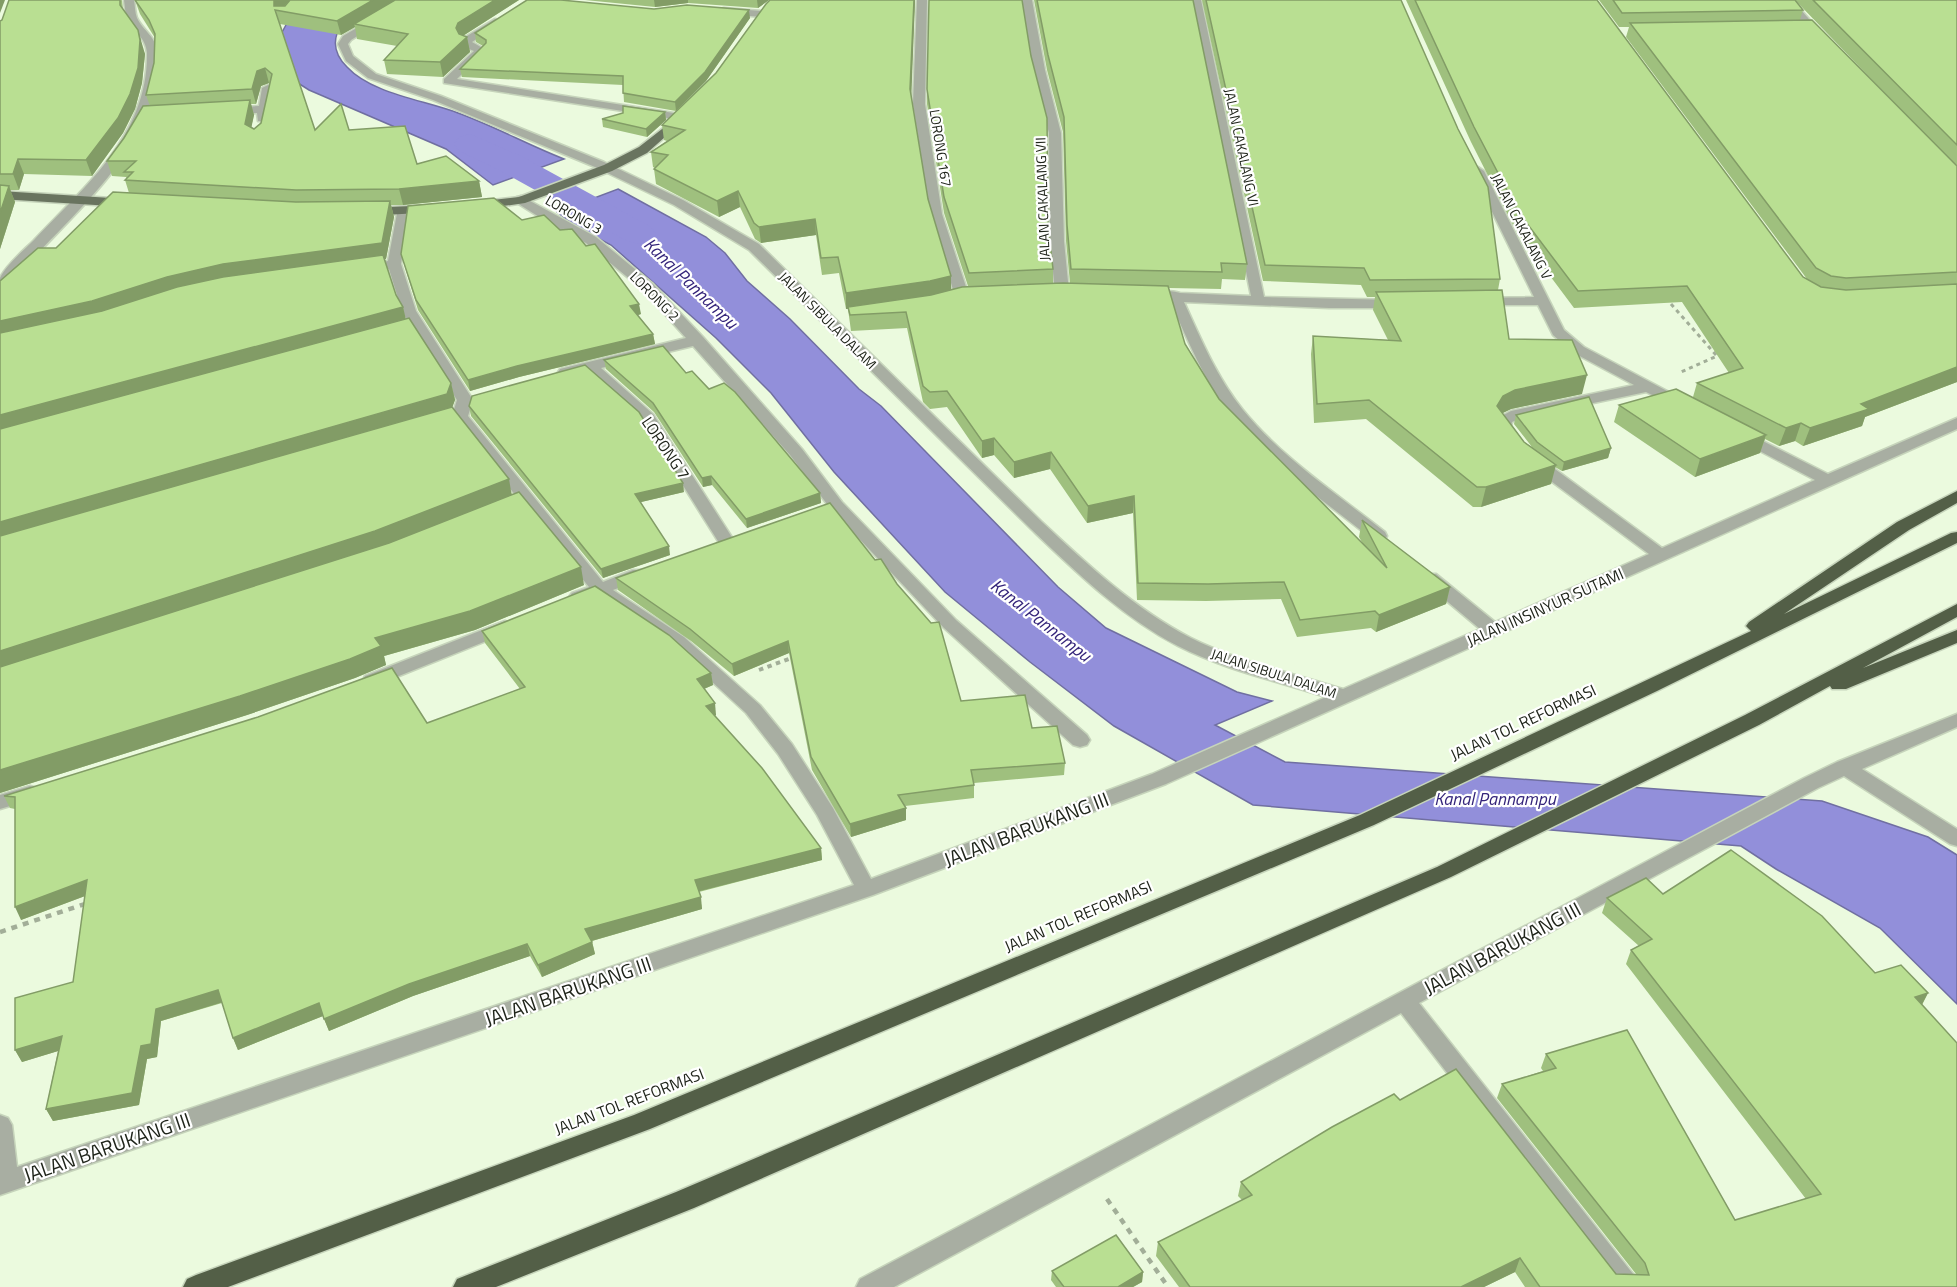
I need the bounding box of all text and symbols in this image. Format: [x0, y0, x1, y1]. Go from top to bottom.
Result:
street label: JALAN CAKALANG VI [1219, 86, 1265, 208]
street label: LORONG 167 [925, 108, 957, 188]
street label: JALAN CAKALANG VII [1029, 137, 1055, 261]
street label: JALAN CAKALANG V [1486, 169, 1558, 283]
street label: LORONG 3 [542, 189, 606, 239]
water label: Kanal Pannampu [638, 231, 745, 336]
street label: LORONG 2 [625, 266, 685, 326]
street label: JALAN SIBULA DALAM [774, 266, 882, 374]
street label: LORONG 7 [636, 412, 696, 484]
street label: JALAN INSINYUR SUTAMI [1463, 562, 1627, 652]
water label: Kanal Pannampu [985, 572, 1098, 669]
street label: JALAN SIBULA DALAM [1209, 643, 1339, 703]
street label: JALAN TOL REFORMASI [1446, 678, 1600, 766]
street label: JALAN BARUKANG III [939, 783, 1113, 875]
water label: Kanal Pannampu [1434, 785, 1557, 812]
street label: JALAN TOL REFORMASI [1000, 874, 1156, 958]
street label: JALAN BARUKANG III [1418, 893, 1586, 1003]
street label: JALAN BARUKANG III [480, 948, 656, 1034]
street label: JALAN TOL REFORMASI [551, 1061, 707, 1141]
street label: JALAN BARUKANG III [19, 1104, 195, 1190]

